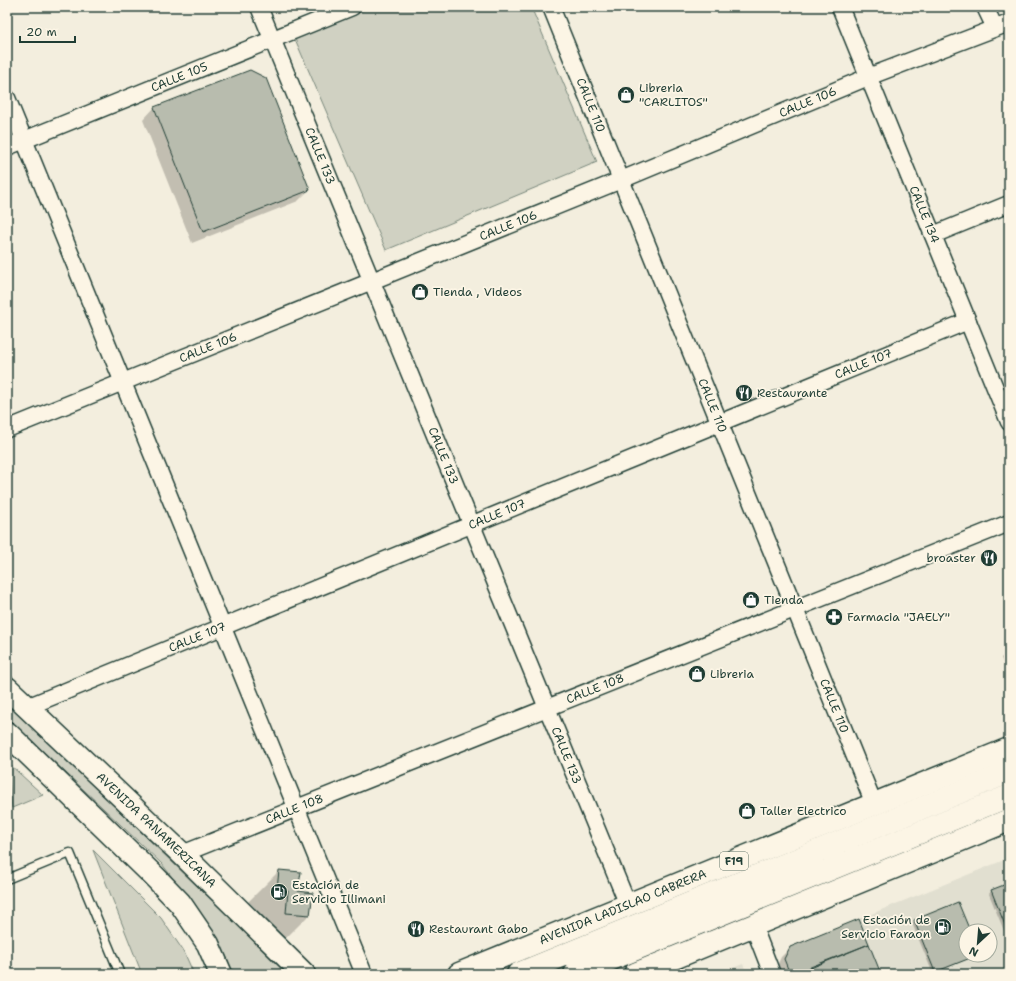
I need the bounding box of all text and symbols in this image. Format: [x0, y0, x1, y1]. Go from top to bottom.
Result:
scale bar [20, 18, 75, 44]
text: 20 m [26, 24, 57, 40]
street label: CALLE 105 [149, 58, 210, 96]
street label: CALLE 110 [573, 76, 609, 135]
place label: Libreria "CARLITOS" [639, 80, 708, 110]
street label: CALLE 106 [777, 83, 839, 121]
shop icon: Libreria "CARLITOS" [616, 85, 636, 105]
street label: CALLE 133 [301, 125, 339, 187]
street label: CALLE 134 [906, 183, 943, 246]
street label: CALLE 106 [477, 207, 540, 245]
shop icon: Tienda , Videos [410, 282, 430, 302]
place label: Tienda , Videos [433, 284, 522, 300]
street label: CALLE 106 [177, 329, 239, 366]
street label: CALLE 107 [832, 345, 894, 383]
street label: CALLE 110 [694, 376, 731, 435]
restaurant icon: Restaurante [734, 383, 754, 403]
place label: Restaurante [757, 385, 828, 401]
street label: CALLE 133 [424, 425, 462, 487]
street label: CALLE 107 [466, 495, 528, 533]
restaurant icon: broaster [979, 548, 999, 568]
place label: broaster [927, 550, 976, 566]
shop icon: Tienda [741, 590, 761, 610]
place label: Tienda [764, 592, 804, 608]
pharmacy icon: Farmacia "JAELY" [824, 607, 844, 627]
place label: Farmacia "JAELY" [847, 609, 950, 625]
street label: CALLE 107 [166, 618, 228, 656]
shop icon: Libreria [687, 664, 707, 684]
place label: Libreria [710, 666, 755, 682]
street label: CALLE 108 [564, 670, 626, 707]
street label: CALLE 110 [816, 676, 852, 735]
street label: CALLE 133 [548, 724, 585, 786]
street label: AVENIDA PANAMERICANA [93, 769, 220, 891]
street label: CALLE 108 [263, 790, 326, 828]
shop icon: Taller Electrico [737, 801, 757, 821]
place label: Taller Electrico [760, 803, 847, 819]
road number: F19 [720, 852, 748, 870]
street label: AVENIDA LADISLAO CABRERA [537, 866, 709, 948]
place label: Estación de Servicio Illimani [292, 877, 386, 907]
fuel station icon: Estación de Servicio Illimani [269, 882, 289, 902]
place label: Estación de Servicio Faraon [841, 912, 930, 942]
fuel station icon: Estación de Servicio Faraon [933, 917, 953, 937]
restaurant icon: Restaurant Gabo [406, 919, 426, 939]
place label: Restaurant Gabo [429, 921, 528, 937]
north arrow [958, 923, 998, 963]
text: N [966, 943, 981, 960]

